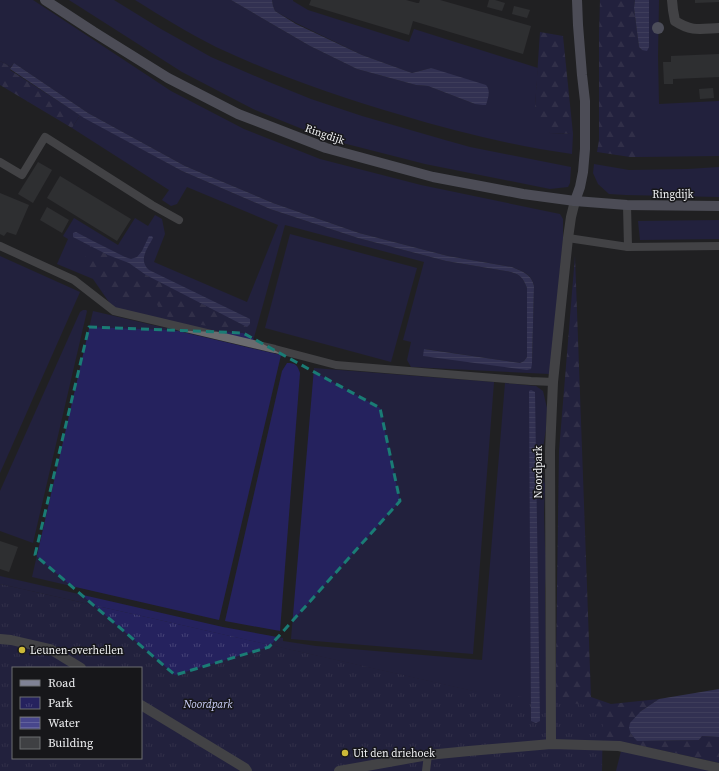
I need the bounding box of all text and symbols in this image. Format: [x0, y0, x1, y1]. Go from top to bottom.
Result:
street label: Ringdijk [303, 121, 348, 149]
street label: Ringdijk [652, 187, 695, 202]
street label: Noordpark [531, 444, 546, 499]
place label: Leunen-overhellen [30, 643, 124, 658]
marker: Leunen-overhellen [17, 645, 27, 655]
legend [12, 667, 142, 759]
text: Road [48, 675, 75, 691]
text: Park [48, 695, 73, 711]
park label: Noordpark [183, 697, 233, 712]
text: Water [48, 715, 80, 731]
text: Building [48, 735, 93, 751]
place label: Uit den driehoek [353, 746, 436, 761]
marker: Uit den driehoek [340, 748, 350, 758]

